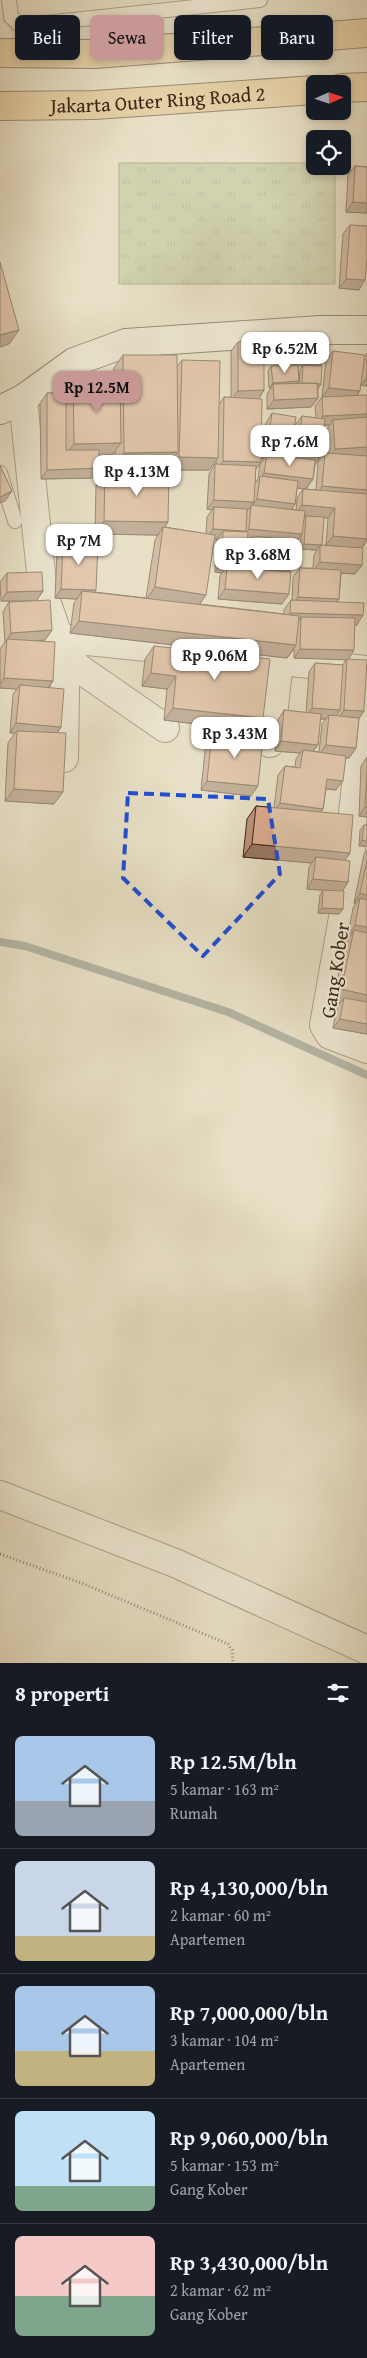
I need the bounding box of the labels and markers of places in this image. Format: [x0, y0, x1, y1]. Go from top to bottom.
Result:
pin: Rp 6.52M [233, 332, 337, 374]
pin: Rp 12.5M [45, 370, 149, 413]
pin: Rp 7.6M [244, 424, 336, 467]
pin: Rp 4.13M [85, 454, 189, 497]
pin: Rp 7M [44, 524, 114, 566]
pin: Rp 3.68M [206, 538, 310, 580]
pin: Rp 9.06M [163, 638, 267, 681]
pin: Rp 3.43M [183, 716, 287, 759]

